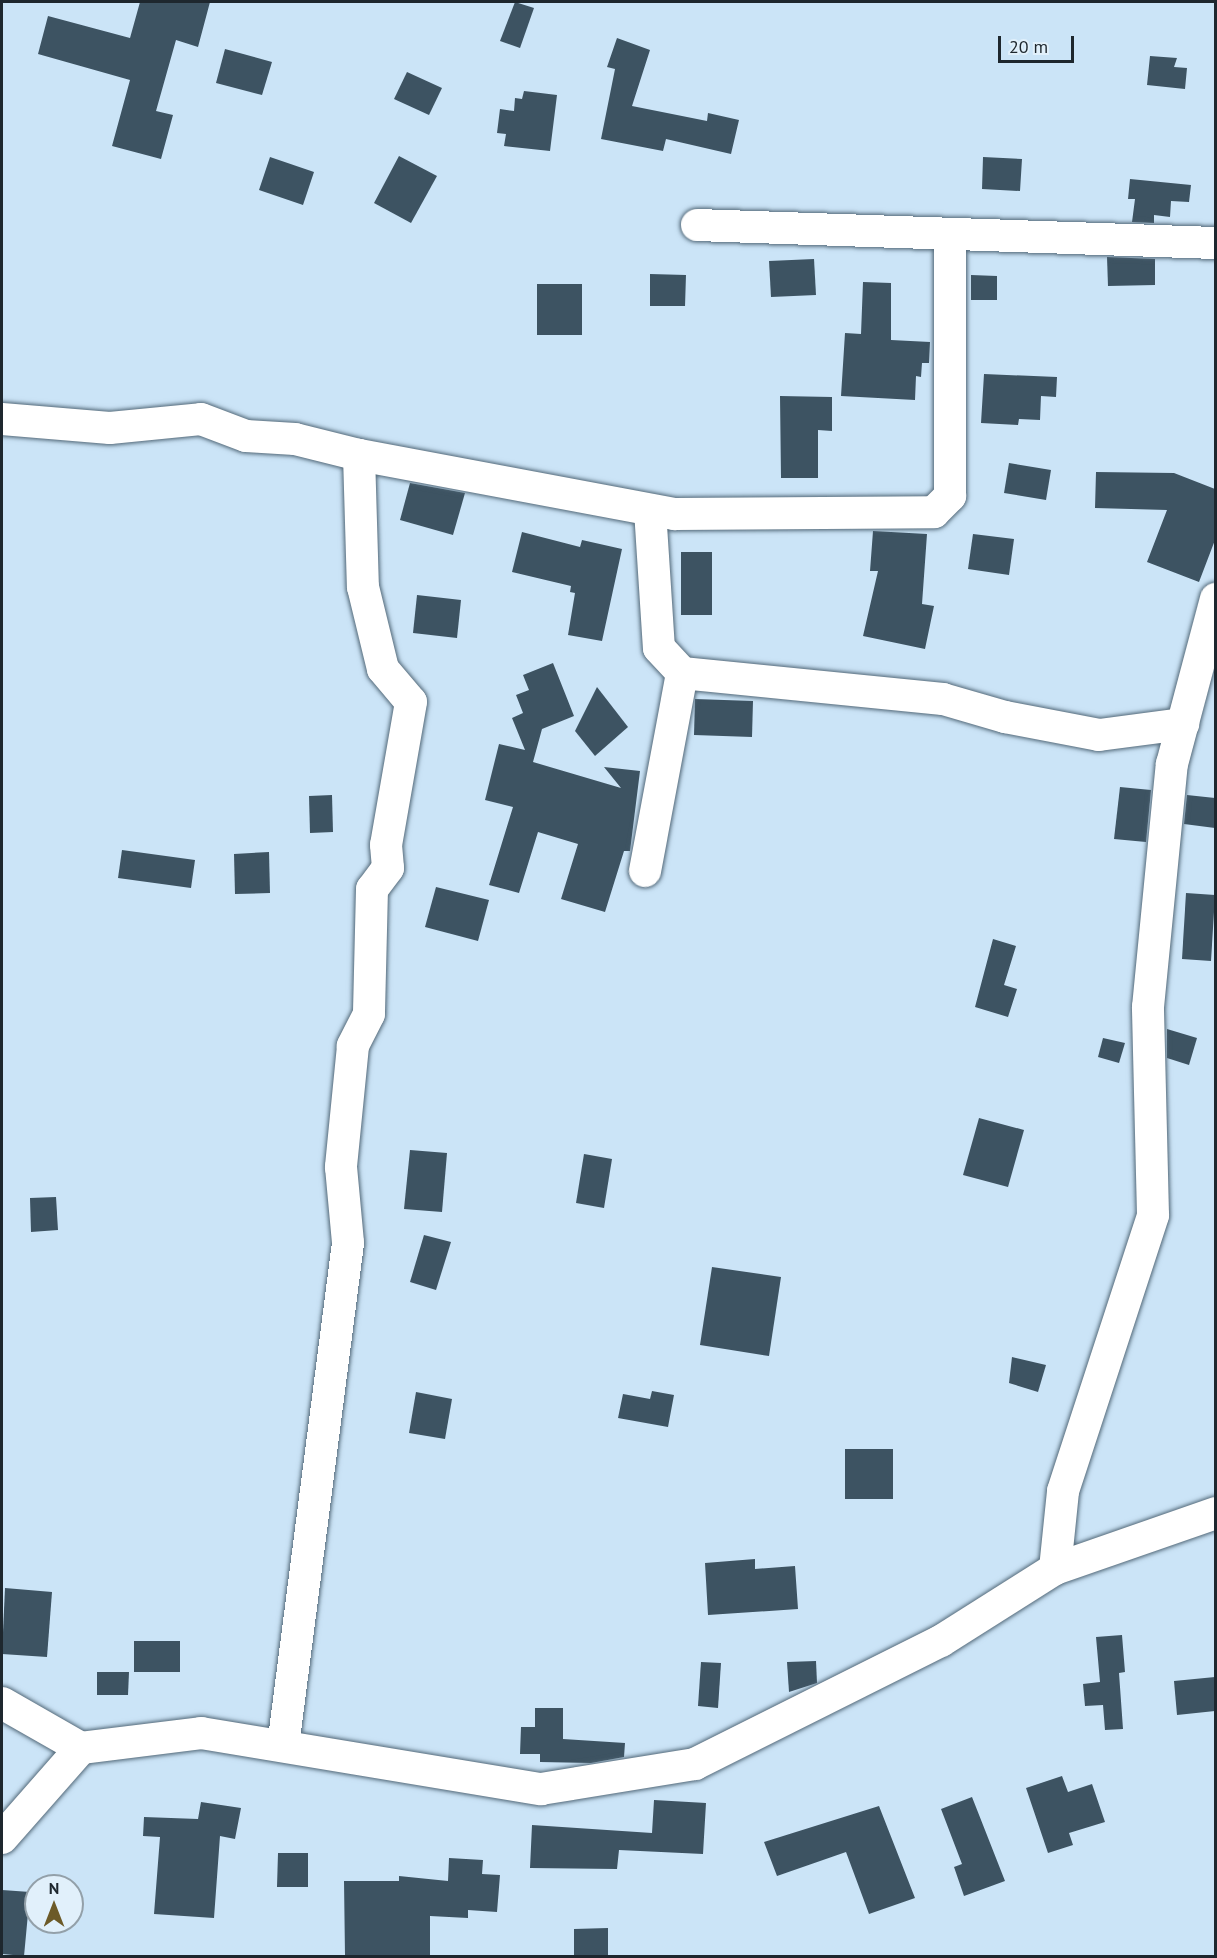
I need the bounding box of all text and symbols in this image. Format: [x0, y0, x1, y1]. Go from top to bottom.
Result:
scale bar [1001, 24, 1078, 62]
text: 20 m [1009, 35, 1048, 58]
north arrow [24, 1874, 84, 1934]
text: N [49, 1878, 59, 1898]

